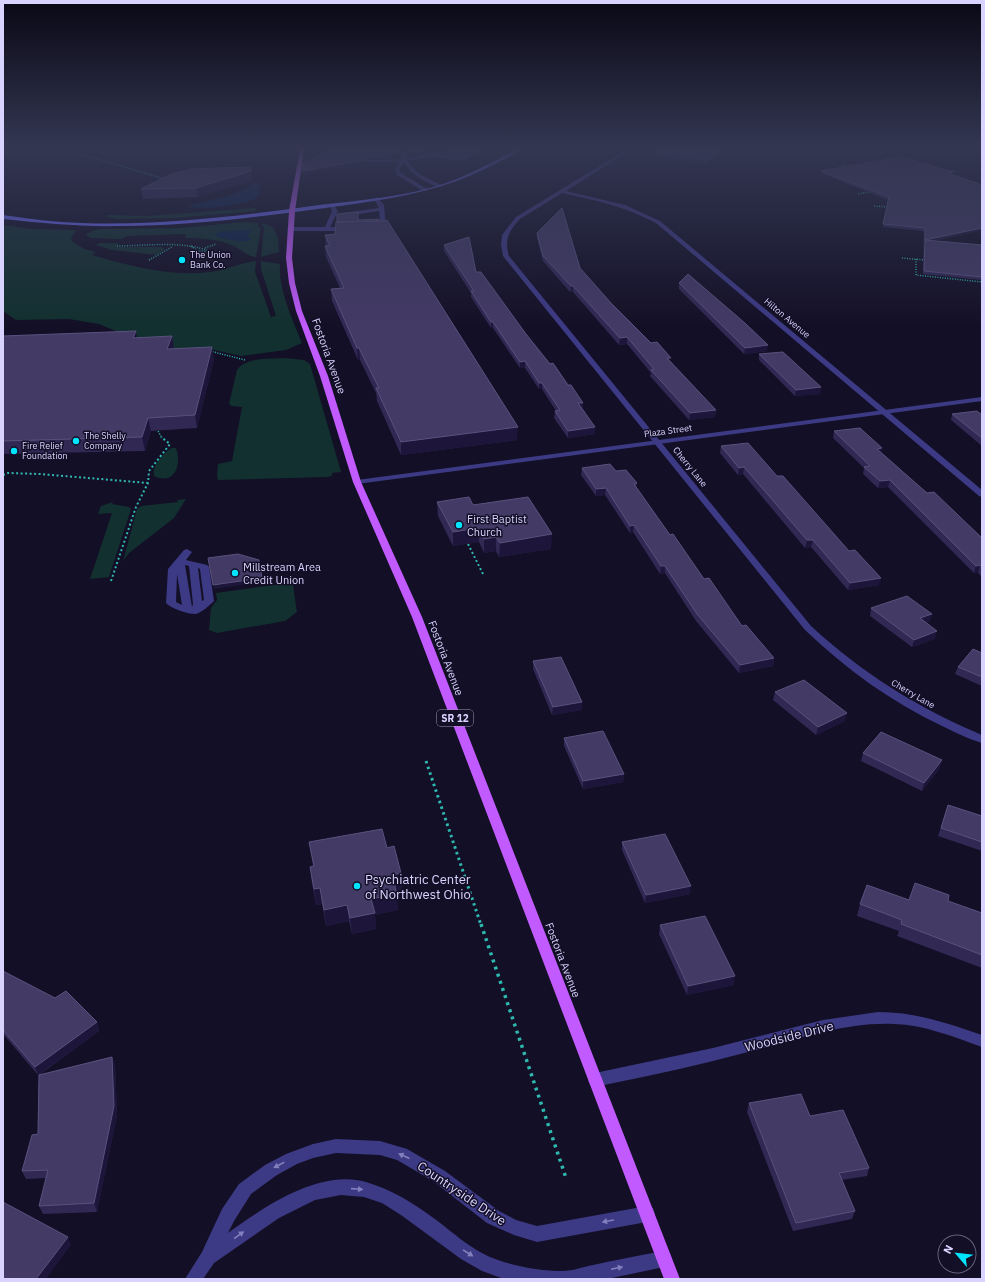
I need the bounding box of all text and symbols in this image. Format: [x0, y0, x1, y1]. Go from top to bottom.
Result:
place label: The Union Bank Co. [190, 249, 231, 270]
marker: The Union Bank Co. [177, 255, 187, 265]
street label: Hilton Avenue [762, 295, 813, 340]
street label: Fostoria Avenue [309, 316, 349, 396]
street label: Plaza Street [643, 422, 693, 439]
place label: The Shelly Company [84, 430, 126, 451]
marker: The Shelly Company [71, 436, 81, 446]
place label: Fire Relief Foundation [22, 440, 68, 461]
street label: Cherry Lane [671, 444, 710, 489]
marker: Fire Relief Foundation [9, 446, 19, 456]
place label: First Baptist Church [467, 512, 527, 539]
marker: First Baptist Church [454, 520, 464, 530]
place label: Millstream Area Credit Union [243, 560, 321, 587]
marker: Millstream Area Credit Union [230, 568, 240, 578]
street label: Fostoria Avenue [425, 618, 467, 698]
street label: Cherry Lane [890, 677, 937, 710]
road number: SR 12 [437, 710, 473, 726]
place label: Psychiatric Center of Northwest Ohio [365, 871, 471, 903]
marker: Psychiatric Center of Northwest Ohio [352, 881, 362, 891]
street label: Fostoria Avenue [542, 920, 584, 1000]
street label: Woodside Drive [743, 1017, 835, 1056]
one-way arrow [398, 1153, 410, 1159]
street label: Countryside Drive [414, 1157, 509, 1229]
one-way arrow [273, 1162, 285, 1169]
one-way arrow [351, 1185, 363, 1192]
one-way arrow [602, 1219, 614, 1225]
one-way arrow [234, 1231, 245, 1239]
north arrow [937, 1234, 977, 1274]
text: N [940, 1242, 956, 1256]
one-way arrow [462, 1250, 474, 1257]
one-way arrow [611, 1265, 623, 1271]

